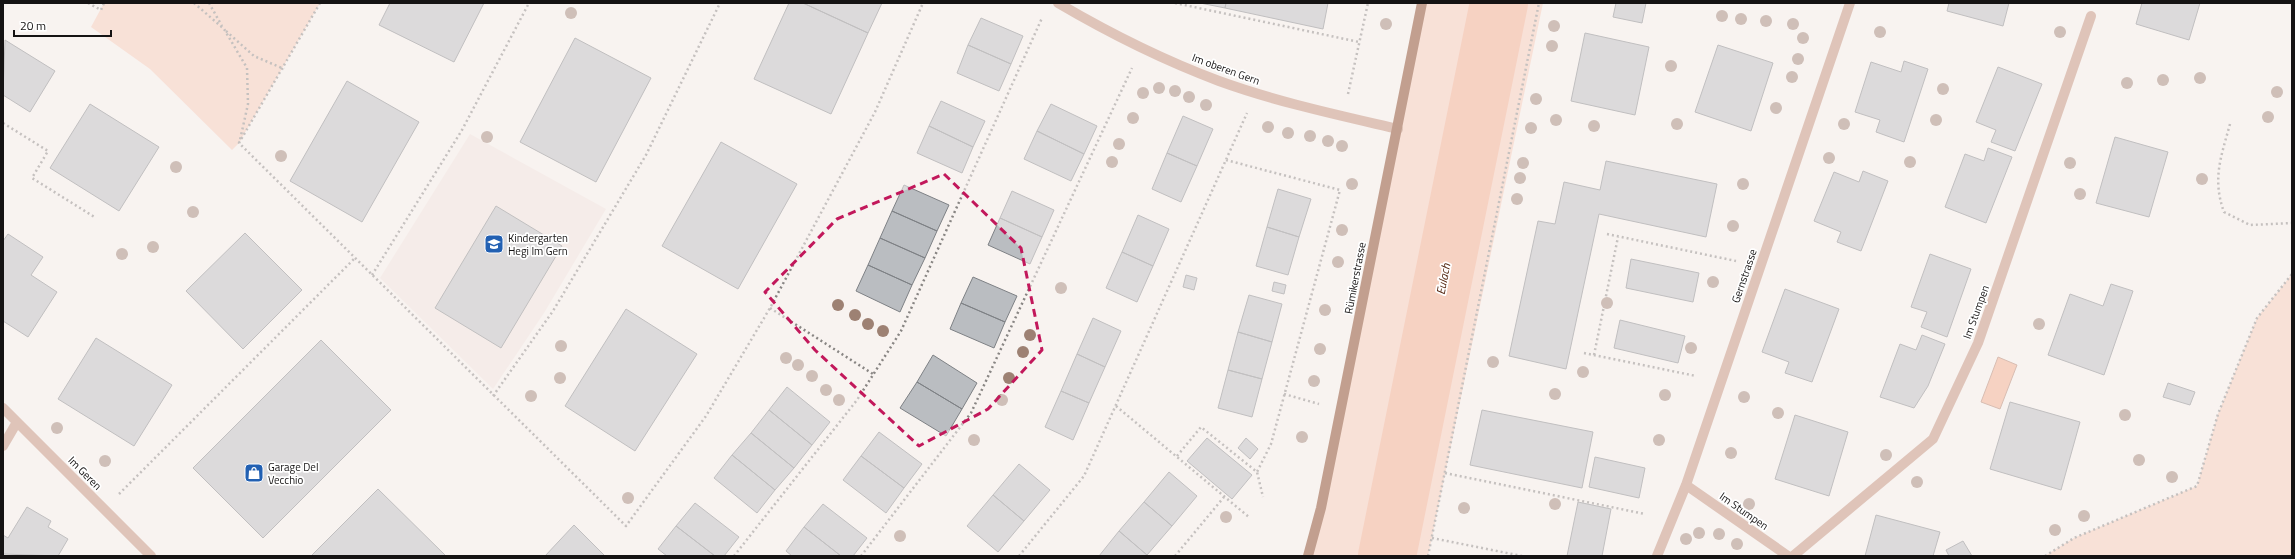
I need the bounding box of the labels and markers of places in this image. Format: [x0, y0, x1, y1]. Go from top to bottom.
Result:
place label: Kindergarten Hegi Im Gern [508, 230, 568, 259]
school or university icon: Kindergarten Hegi Im Gern [483, 233, 505, 255]
place label: Garage Del Vecchio [268, 459, 318, 488]
shop icon: Garage Del Vecchio [243, 462, 265, 484]

